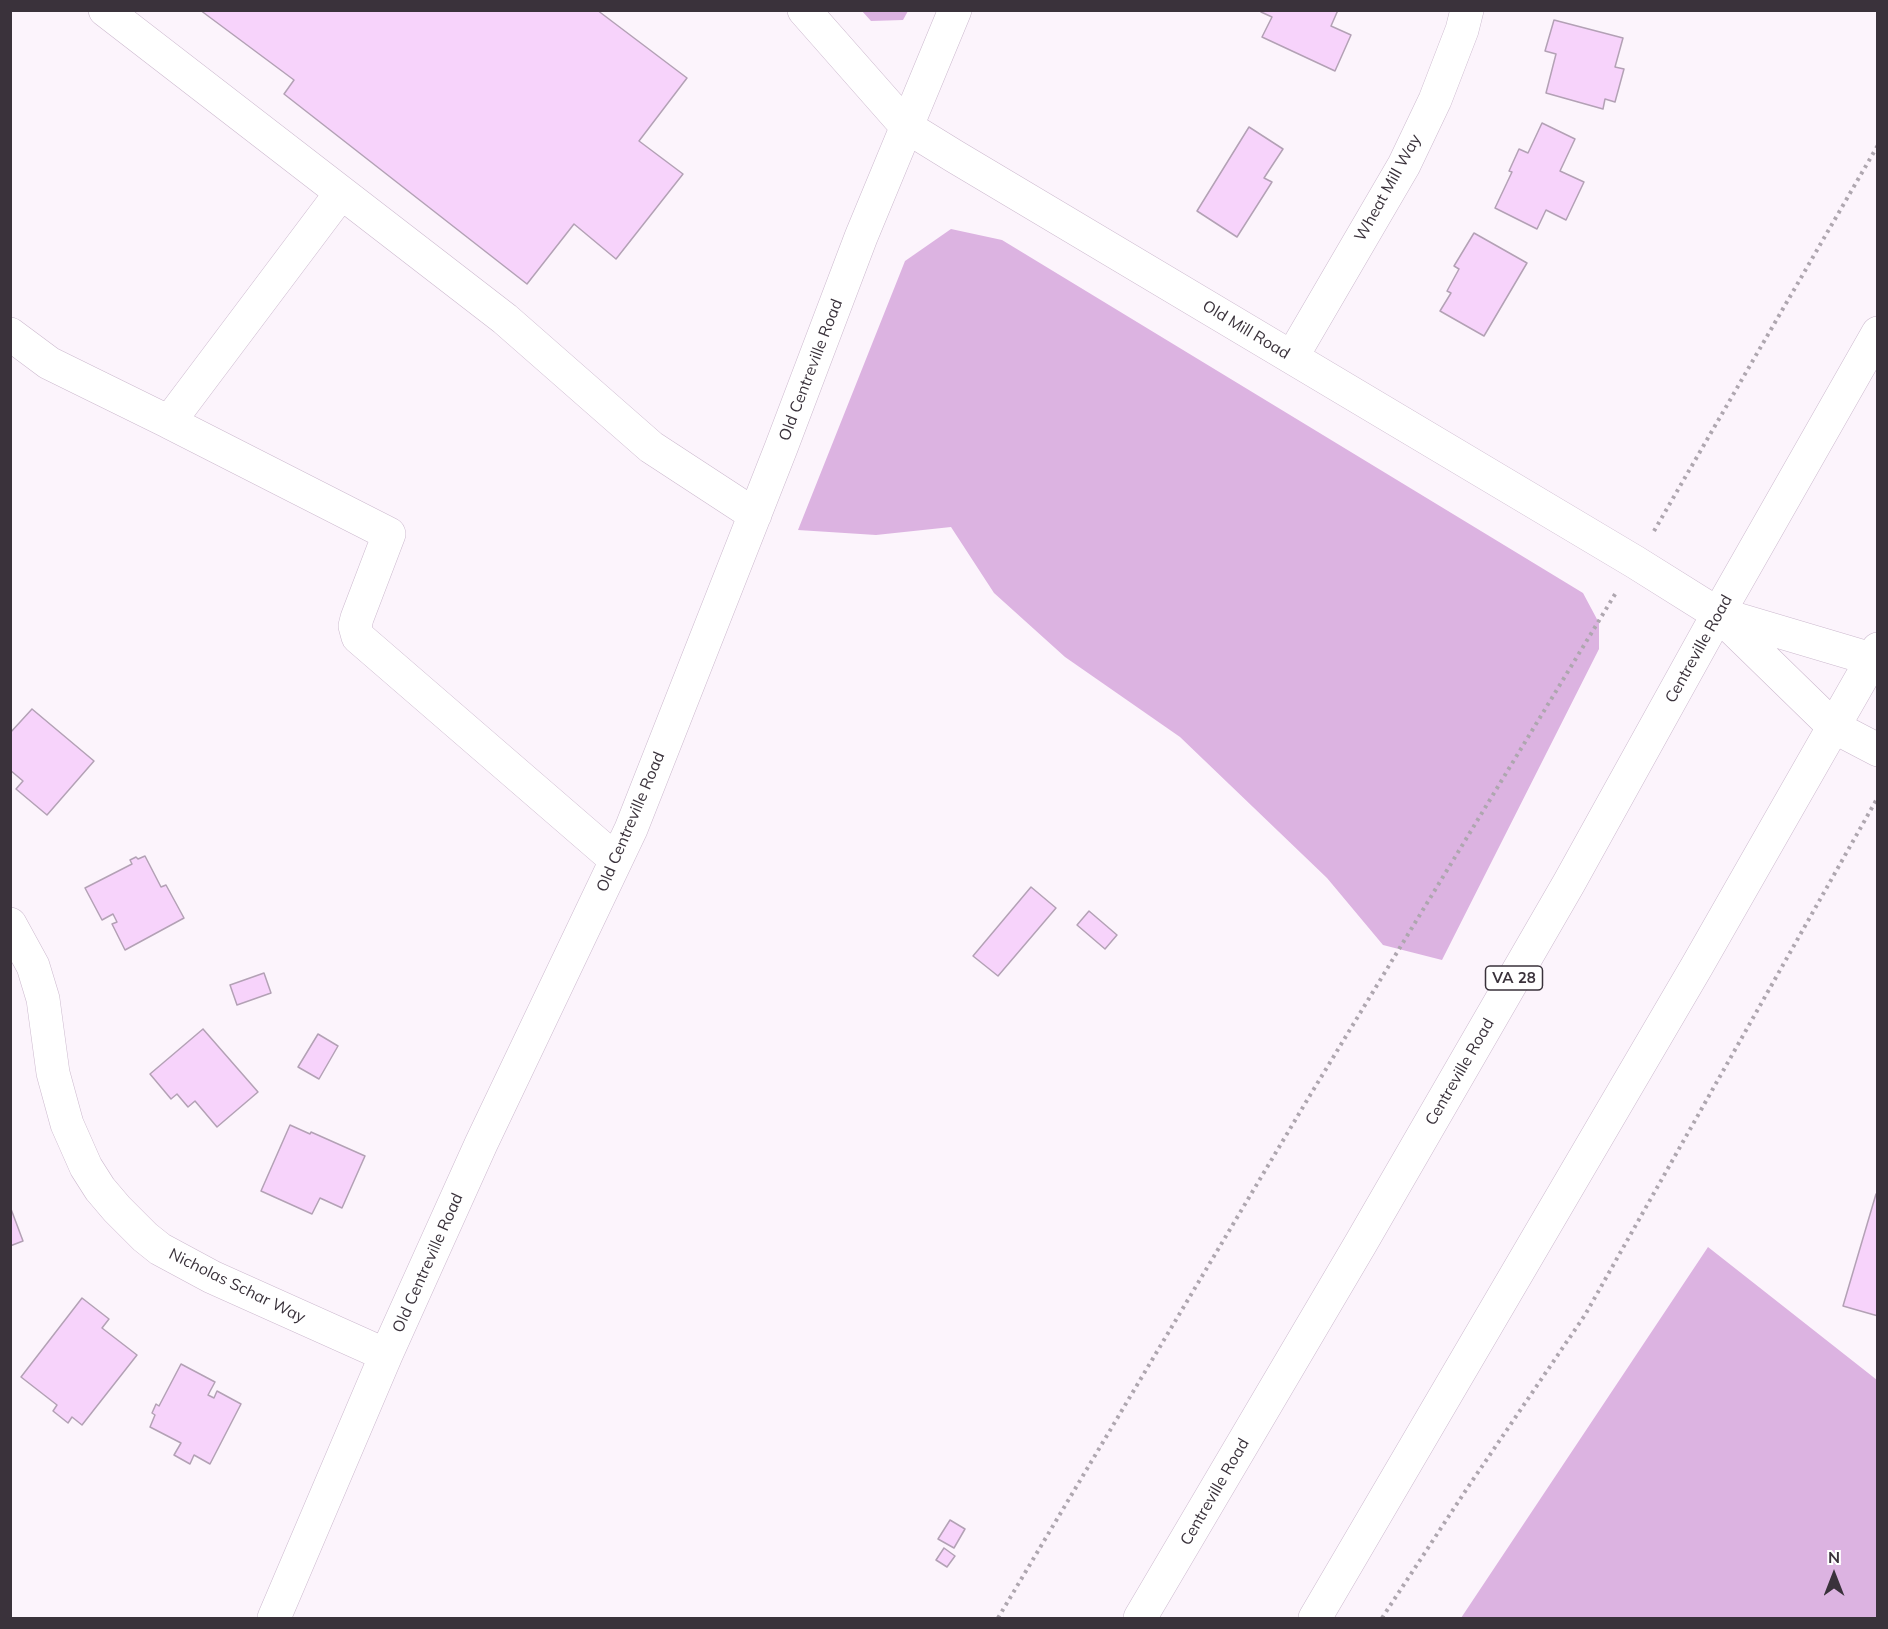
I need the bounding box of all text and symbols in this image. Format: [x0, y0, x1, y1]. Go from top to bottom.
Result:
street label: Wheat Mill Way [1351, 131, 1425, 245]
street label: Old Centreville Road [775, 296, 847, 444]
street label: Old Mill Road [1199, 296, 1293, 364]
street label: Centreville Road [1661, 592, 1737, 706]
street label: Old Centreville Road [593, 749, 669, 895]
road number: VA 28 [1486, 966, 1543, 990]
street label: Centreville Road [1422, 1015, 1498, 1129]
street label: Old Centreville Road [389, 1190, 467, 1336]
street label: Nicholas Schar Way [166, 1245, 308, 1327]
street label: Centreville Road [1177, 1435, 1253, 1549]
north arrow [1804, 1545, 1864, 1605]
text: N [1828, 1547, 1840, 1567]

